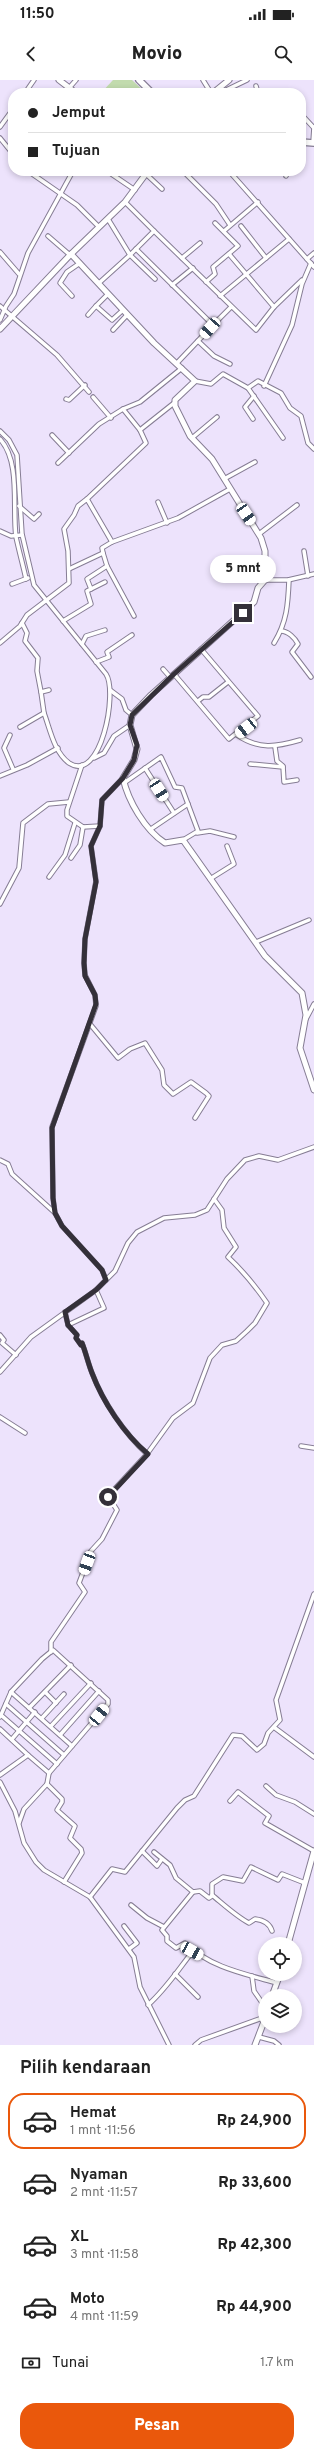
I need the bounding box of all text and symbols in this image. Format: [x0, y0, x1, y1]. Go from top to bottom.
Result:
text: 11:50 [20, 5, 55, 24]
icon: back [20, 43, 42, 65]
text: Movio [132, 43, 182, 66]
icon: search [272, 43, 294, 65]
text: Jemput [52, 104, 105, 123]
text: Tujuan [52, 142, 100, 161]
car [198, 315, 222, 341]
car [234, 501, 258, 527]
callout: 5 mnt [210, 555, 276, 583]
text: 5 mnt [225, 561, 261, 577]
route end [234, 604, 252, 622]
car [233, 716, 259, 740]
car [147, 777, 171, 803]
route start [99, 1488, 117, 1506]
car [77, 1550, 97, 1576]
car [87, 1702, 111, 1728]
map controls [258, 1937, 302, 2033]
button: locate [258, 1937, 302, 1981]
car [179, 1940, 205, 1962]
button: layers [258, 1989, 302, 2033]
text: Pilih kendaraan [20, 2057, 151, 2080]
icon: car [22, 2103, 58, 2139]
text: Hemat [70, 2104, 116, 2123]
text: Rp 24,900 [217, 2112, 292, 2131]
text: 1 mnt · 11:56 [70, 2123, 136, 2139]
icon: car [22, 2165, 58, 2201]
text: Nyaman [70, 2166, 128, 2185]
text: Rp 33,600 [218, 2174, 292, 2193]
text: 2 mnt · 11:57 [70, 2185, 138, 2201]
icon: car [22, 2227, 58, 2263]
text: XL [70, 2228, 88, 2247]
text: Rp 42,300 [217, 2236, 292, 2255]
text: 3 mnt · 11:58 [70, 2247, 139, 2263]
icon: car [22, 2289, 58, 2325]
text: Moto [70, 2290, 105, 2309]
text: Rp 44,900 [216, 2298, 292, 2317]
text: 4 mnt · 11:59 [70, 2309, 139, 2325]
icon: cash [20, 2352, 42, 2374]
text: Tunai [52, 2354, 89, 2373]
text: 1.7 km [260, 2355, 294, 2371]
button: Pesan [20, 2403, 294, 2449]

